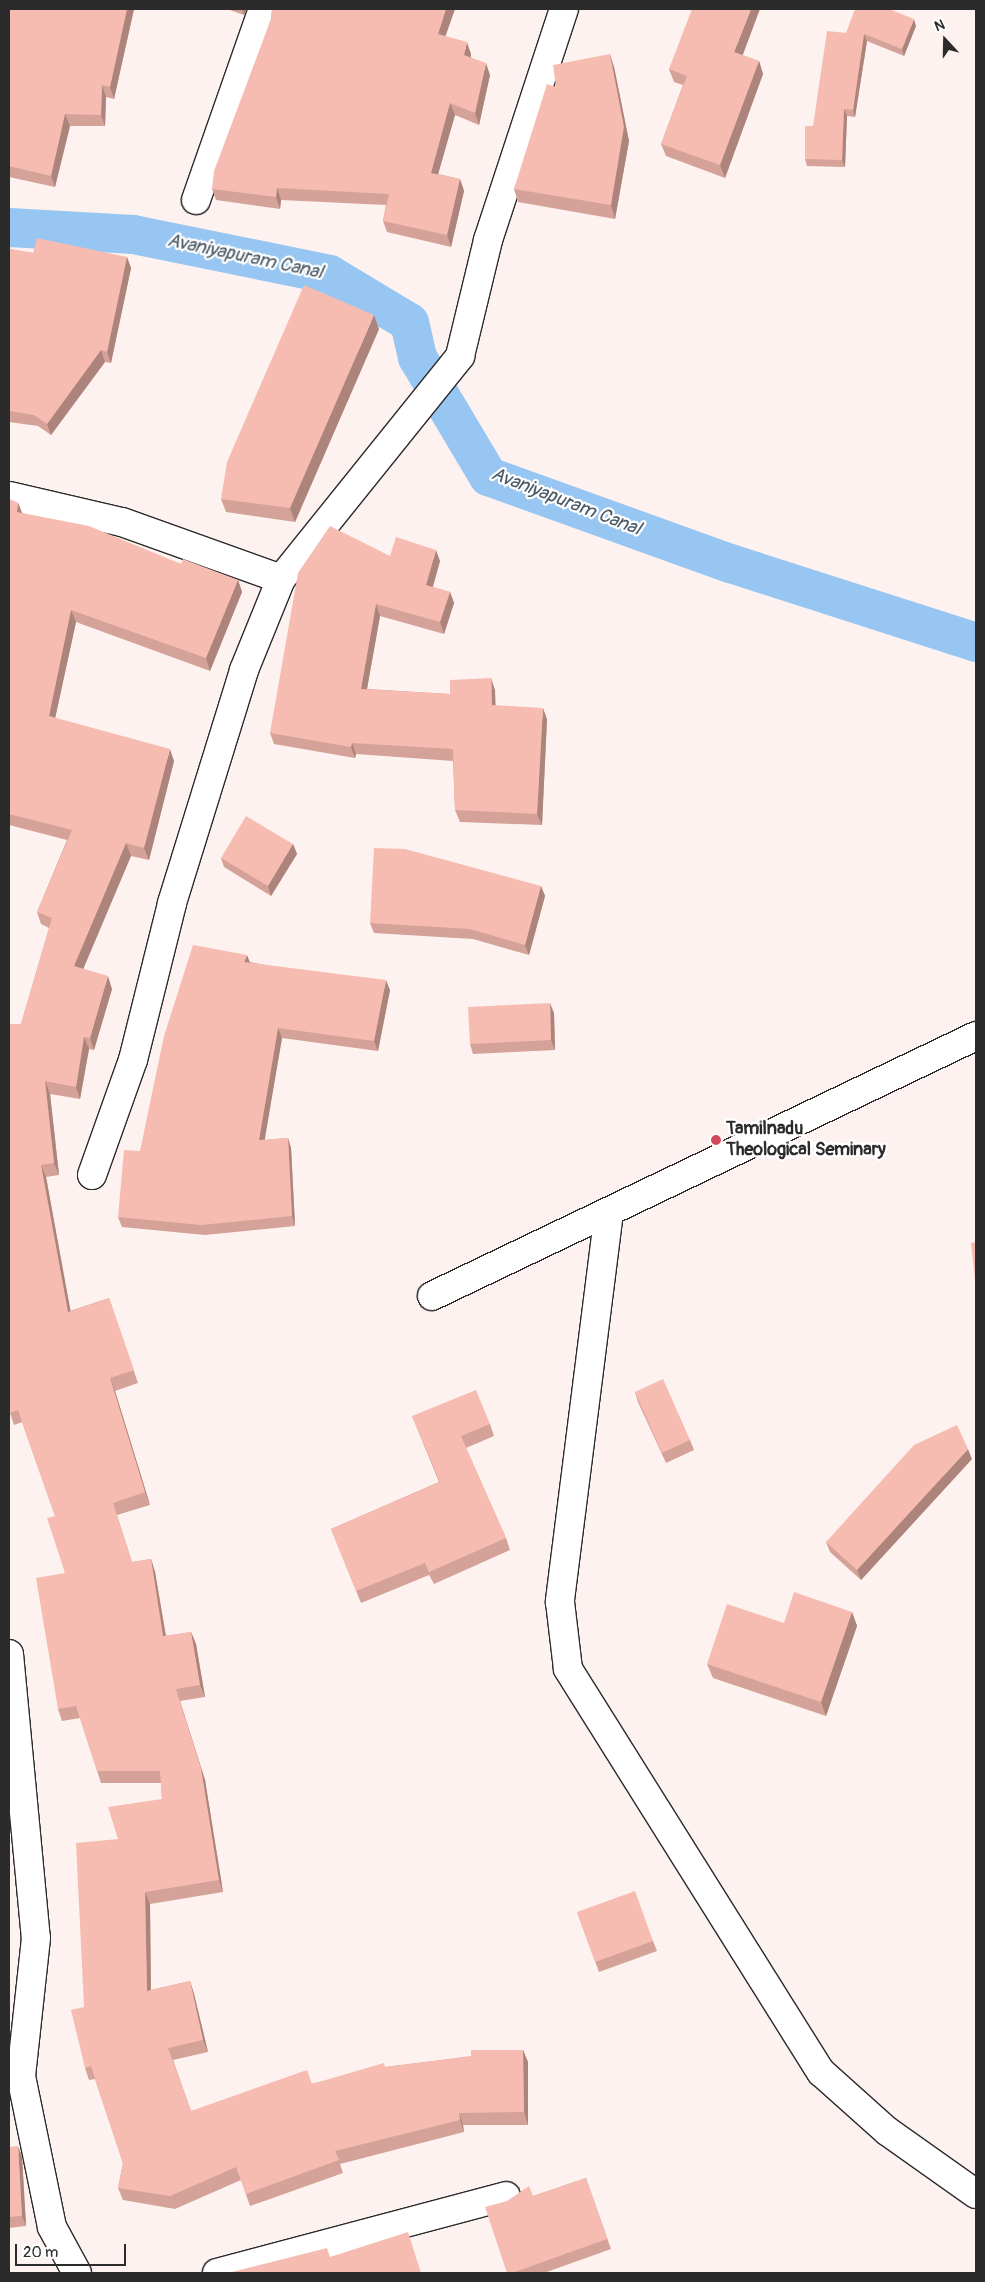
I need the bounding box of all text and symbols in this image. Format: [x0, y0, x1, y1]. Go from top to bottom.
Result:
north arrow [920, 15, 970, 65]
text: N [932, 16, 947, 35]
water label: Avaniyapuram Canal [165, 229, 325, 285]
water label: Avaniyapuram Canal [488, 463, 644, 541]
place label: Tamilnadu Theological Seminary [726, 1119, 886, 1162]
marker: Tamilnadu Theological Seminary [710, 1134, 722, 1146]
scale bar [18, 2234, 129, 2266]
text: 20 m [23, 2243, 58, 2262]

